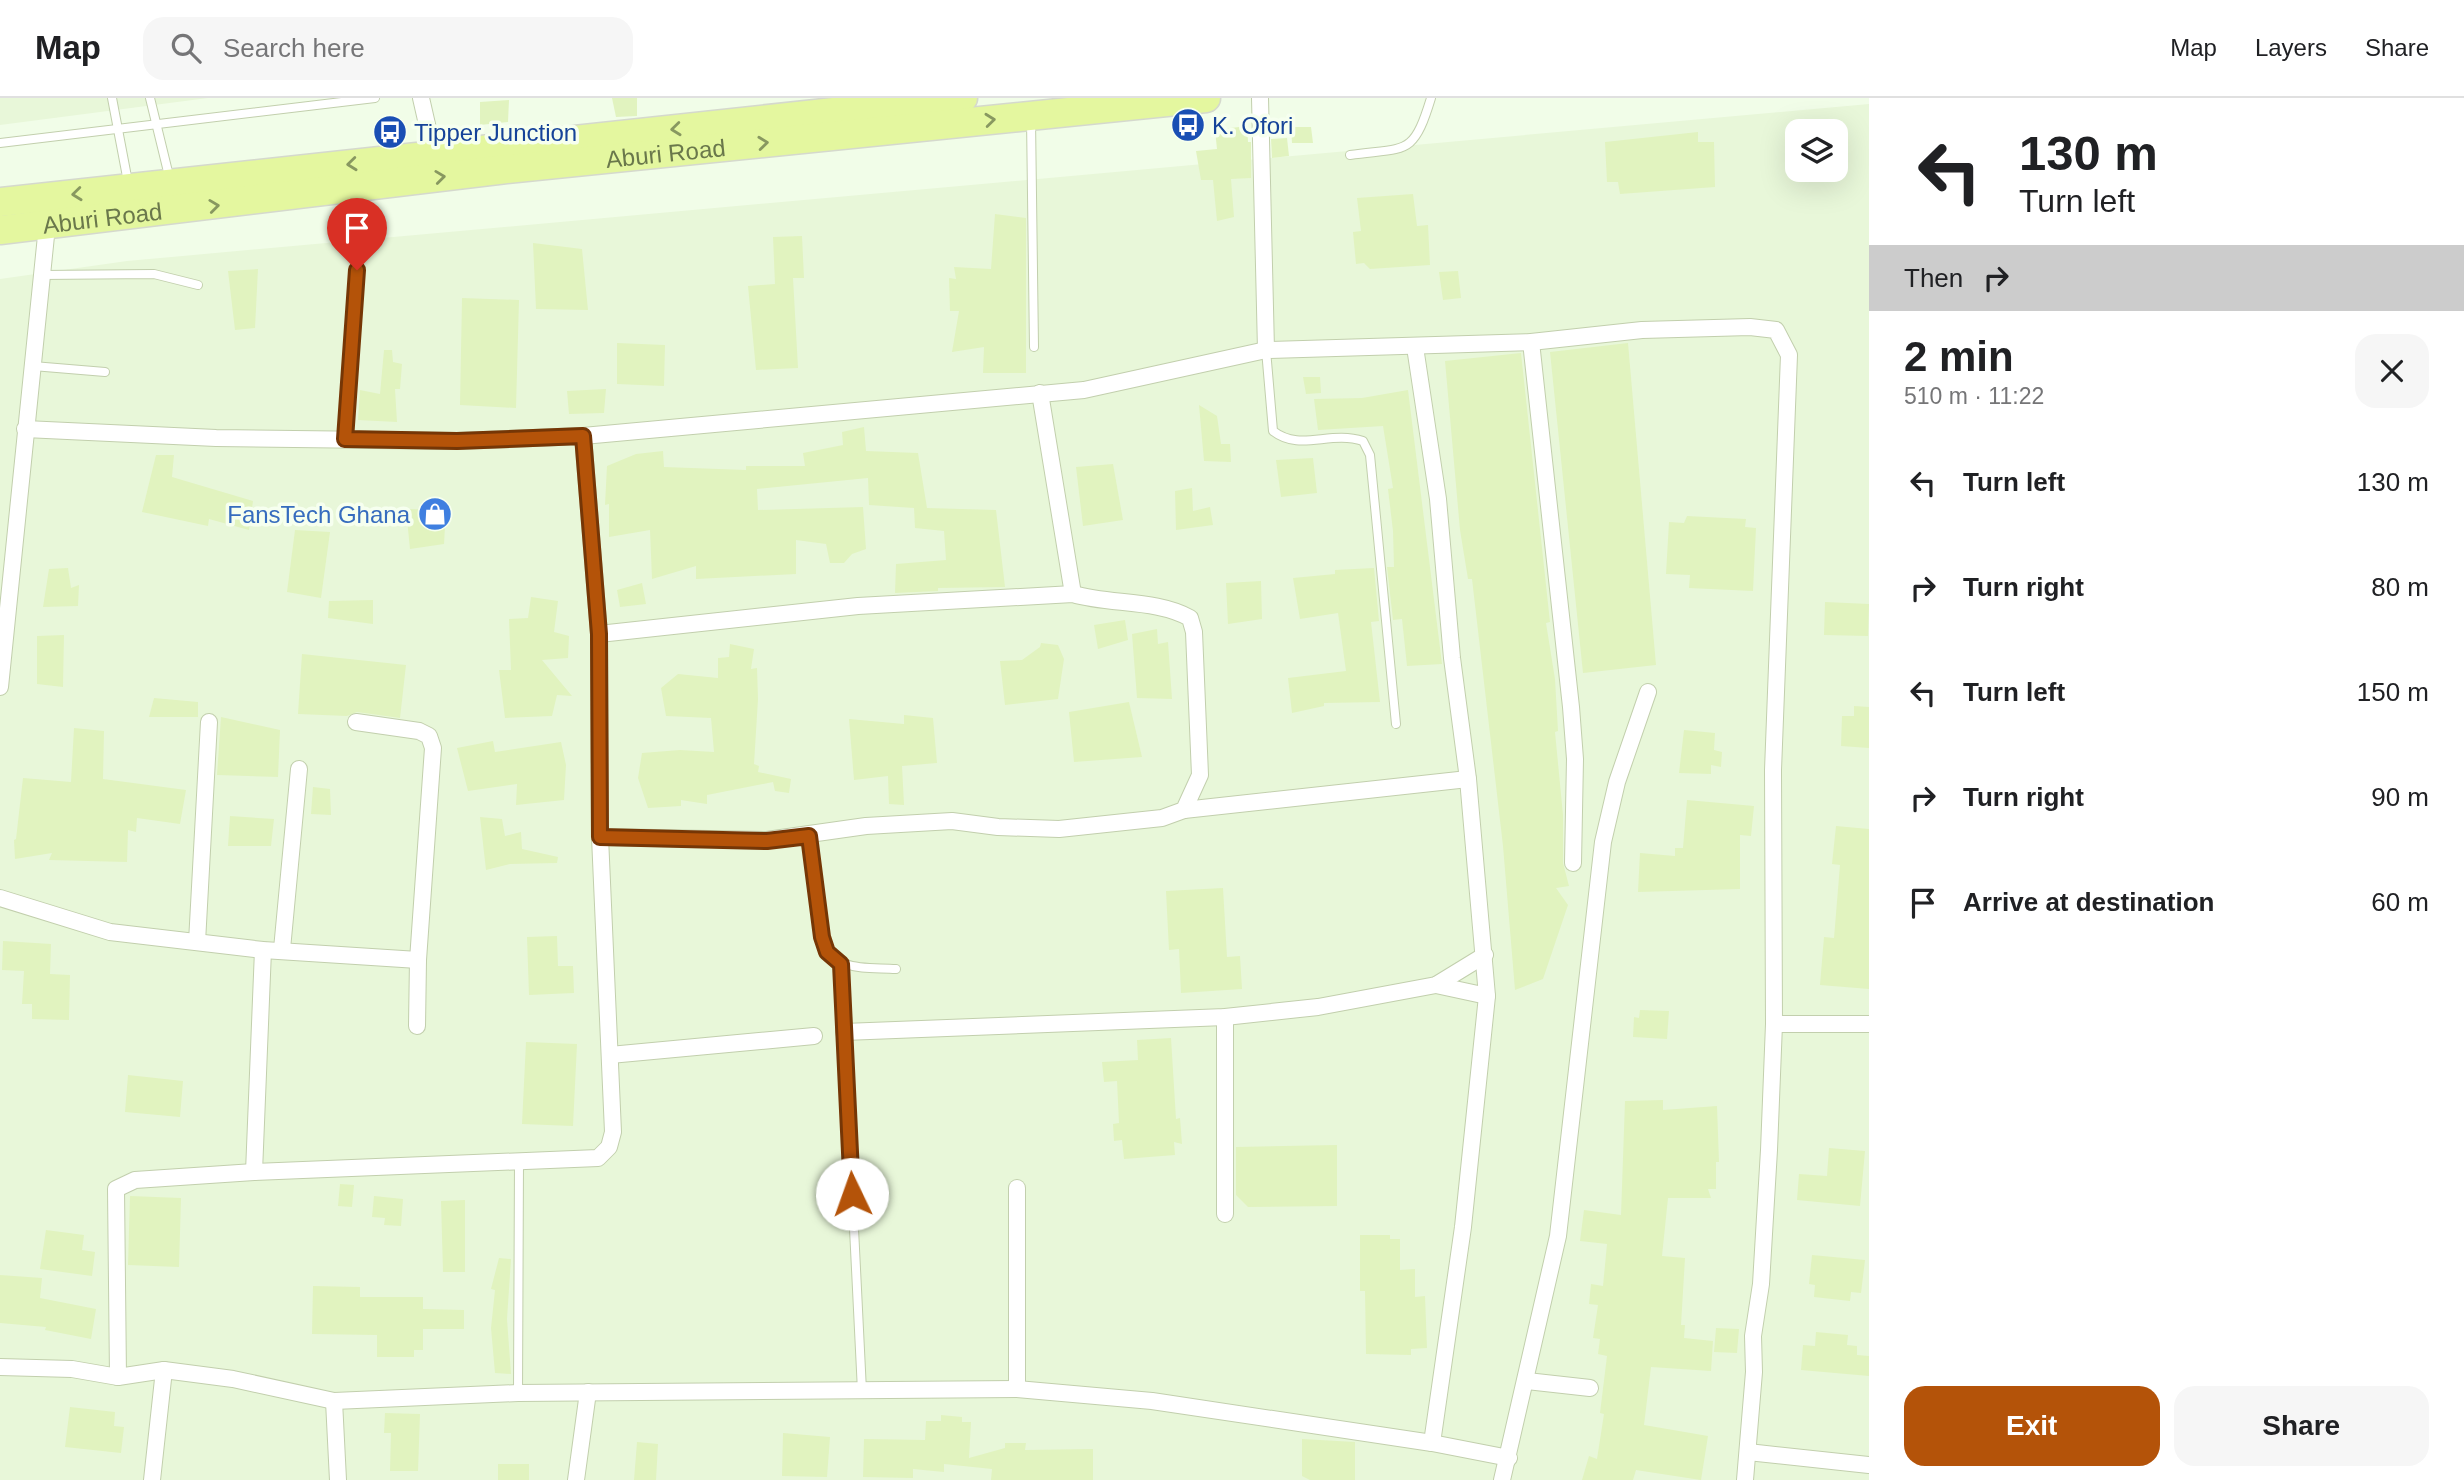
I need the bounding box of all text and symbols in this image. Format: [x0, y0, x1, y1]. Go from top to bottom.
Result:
search box [143, 17, 633, 80]
text: Map [35, 29, 101, 66]
icon: search [167, 29, 205, 67]
text: Search here [223, 33, 365, 63]
text: Map [2170, 34, 2217, 61]
text: Layers [2255, 34, 2327, 61]
text: Share [2365, 34, 2429, 61]
bus stop icon: K. Ofori [1169, 106, 1207, 144]
place label: K. Ofori [1212, 112, 1293, 139]
bus stop icon: Tipper Junction [371, 113, 409, 151]
one-way arrow [984, 113, 995, 128]
place label: Tipper Junction [414, 119, 577, 146]
map controls [1785, 119, 1848, 182]
button: layers [1785, 119, 1848, 182]
one-way arrow [670, 121, 681, 136]
icon: left [1904, 126, 1995, 217]
text: 130 m [2019, 126, 2158, 180]
street label: Aburi Road [604, 133, 727, 172]
one-way arrow [758, 136, 769, 151]
one-way arrow [346, 157, 358, 172]
one-way arrow [434, 170, 445, 185]
text: Turn left [2019, 183, 2135, 219]
one-way arrow [71, 186, 82, 201]
street label: Aburi Road [41, 197, 164, 238]
one-way arrow [208, 198, 220, 213]
pin [327, 198, 387, 270]
icon: arrive [338, 209, 376, 247]
icon: right [1977, 259, 2015, 297]
text: Then [1904, 263, 1963, 293]
text: 2 min [1904, 333, 2014, 380]
button: close [2355, 334, 2429, 408]
text: 510 m · 11:22 [1904, 383, 2044, 409]
icon: left [1904, 464, 1942, 502]
text: Turn left [1963, 467, 2065, 497]
text: 130 m [2357, 467, 2429, 497]
shop icon: FansTech Ghana [416, 495, 454, 533]
place label: FansTech Ghana [227, 501, 411, 528]
icon: right [1904, 569, 1942, 607]
text: Turn right [1963, 572, 2084, 602]
text: 80 m [2371, 572, 2429, 602]
icon: left [1904, 674, 1942, 712]
text: Turn left [1963, 677, 2065, 707]
text: 150 m [2357, 677, 2429, 707]
icon: right [1904, 779, 1942, 817]
text: Turn right [1963, 782, 2084, 812]
text: 90 m [2371, 782, 2429, 812]
icon: arrive [1904, 884, 1942, 922]
text: Arrive at destination [1963, 887, 2214, 917]
text: 60 m [2371, 887, 2429, 917]
position arrow [815, 1157, 889, 1231]
button: Exit [1904, 1386, 2160, 1466]
button: Share [2174, 1386, 2429, 1466]

